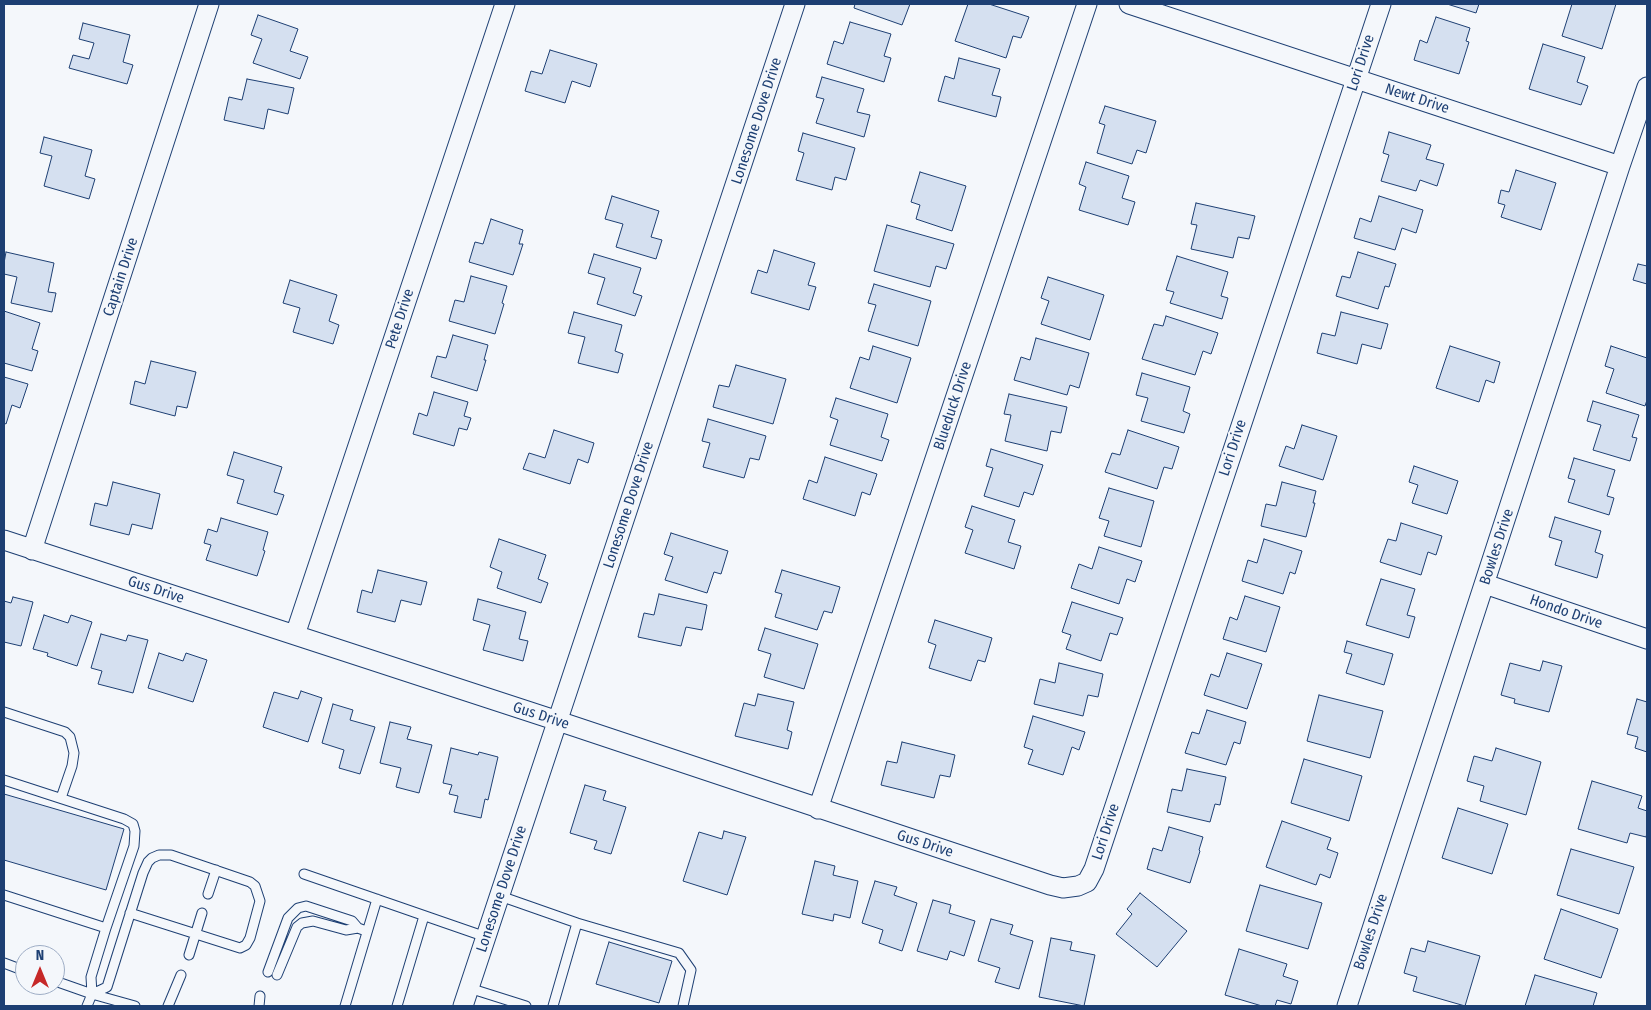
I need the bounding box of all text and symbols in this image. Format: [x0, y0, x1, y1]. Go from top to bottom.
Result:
street label: Lori Drive [1343, 32, 1379, 94]
street label: Lonesome Dove Drive [728, 55, 786, 187]
street label: Newt Drive [1383, 80, 1451, 118]
street label: Captain Drive [100, 235, 142, 319]
street label: Pete Drive [382, 287, 418, 351]
street label: Blueduck Drive [930, 359, 976, 453]
street label: Lori Drive [1215, 417, 1251, 479]
street label: Lonesome Dove Drive [600, 439, 658, 571]
street label: Bowles Drive [1476, 507, 1518, 587]
street label: Gus Drive [126, 572, 186, 608]
street label: Hondo Drive [1527, 591, 1605, 633]
street label: Gus Drive [511, 698, 571, 734]
street label: Lori Drive [1088, 801, 1124, 863]
street label: Lonesome Dove Drive [473, 823, 531, 955]
street label: Gus Drive [895, 826, 955, 862]
street label: Bowles Drive [1350, 892, 1392, 972]
north arrow [15, 945, 65, 995]
text: N [36, 947, 44, 964]

